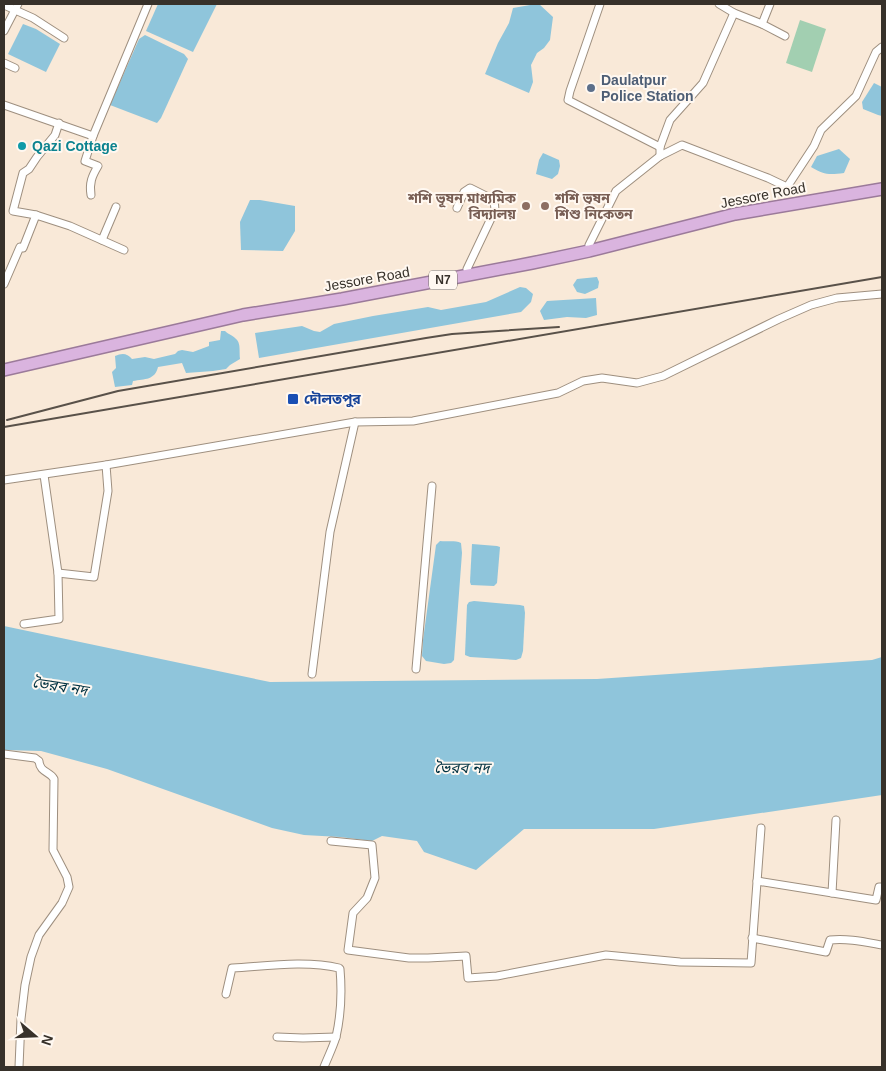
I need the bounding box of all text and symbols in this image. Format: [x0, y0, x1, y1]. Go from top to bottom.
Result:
place label: Daulatpur Police Station [601, 72, 694, 104]
marker: Daulatpur Police Station [585, 82, 597, 94]
place label: Qazi Cottage [32, 138, 118, 154]
marker: Qazi Cottage [16, 140, 28, 152]
street label: Jessore Road [719, 179, 807, 211]
place label: শশি ভূষন মাধ্যমিক বিদ্যালয় [407, 190, 517, 222]
place label: শশি ভূষন শিশু নিকেতন [554, 190, 633, 222]
marker: শশি ভূষন মাধ্যমিক বিদ্যালয় [520, 200, 532, 212]
marker: শশি ভূষন শিশু নিকেতন [539, 200, 551, 212]
street label: Jessore Road [323, 264, 411, 294]
road number: N7 [429, 270, 457, 290]
place label: দৌলতপুর [304, 391, 361, 408]
marker: দৌলতপুর [286, 392, 300, 406]
water label: ভৈরব নদ [31, 673, 91, 699]
water label: ভৈরব নদ [434, 759, 492, 776]
north arrow [10, 1011, 60, 1061]
text: N [38, 1033, 57, 1048]

